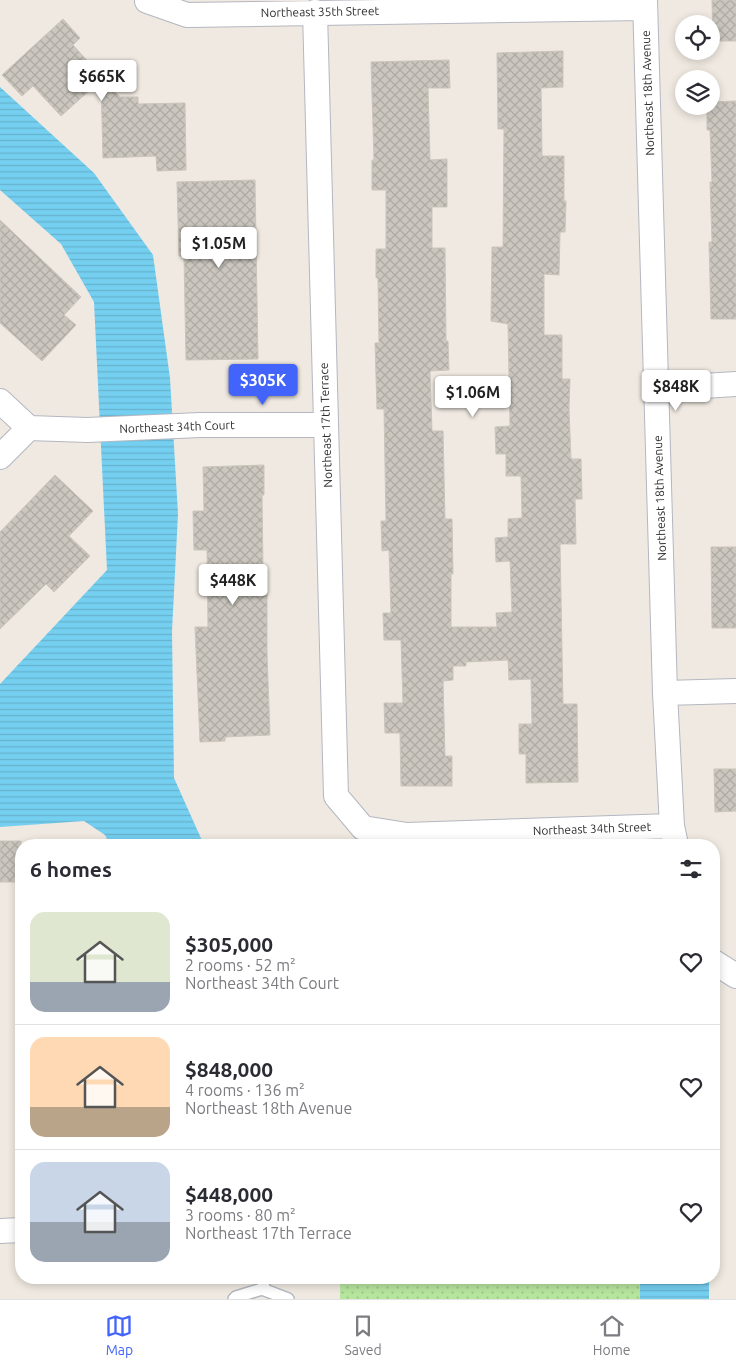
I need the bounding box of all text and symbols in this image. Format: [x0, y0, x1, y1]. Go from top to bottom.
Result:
street label: Northeast 35th Street [261, 4, 380, 19]
map controls [675, 15, 720, 115]
button: locate [675, 15, 720, 60]
street label: Northeast 18th Avenue [639, 30, 656, 156]
pin: $665K [67, 59, 137, 102]
text: $665K [79, 67, 125, 85]
button: layers [675, 70, 720, 115]
pin: $1.05M [178, 226, 260, 269]
text: $1.05M [192, 234, 246, 252]
street label: Northeast 17th Terrace [317, 362, 334, 488]
pin: $305K [228, 364, 298, 406]
pin: $848K [641, 370, 711, 412]
text: $305K [240, 371, 286, 389]
pin: $1.06M [432, 376, 514, 418]
text: $848K [653, 377, 699, 395]
text: $1.06M [446, 383, 500, 401]
street label: Northeast 34th Court [119, 418, 235, 435]
street label: Northeast 18th Avenue [651, 435, 668, 561]
pin: $448K [198, 564, 268, 606]
text: $448K [210, 571, 256, 589]
street label: Northeast 34th Street [533, 820, 652, 837]
icon: filters [677, 855, 705, 883]
text: 6 homes [30, 857, 112, 881]
icon: home [70, 932, 130, 992]
text: $305,000 [185, 932, 273, 956]
icon: heart [677, 948, 705, 976]
text: 2 rooms · 52 m² [185, 956, 296, 974]
text: Northeast 34th Court [185, 974, 339, 992]
icon: home [70, 1057, 130, 1117]
text: $848,000 [185, 1057, 273, 1081]
icon: heart [677, 1073, 705, 1101]
text: 4 rooms · 136 m² [185, 1081, 305, 1099]
text: Northeast 18th Avenue [185, 1099, 352, 1117]
icon: home [70, 1182, 130, 1242]
text: $448,000 [185, 1182, 273, 1206]
icon: heart [677, 1198, 705, 1226]
text: 3 rooms · 80 m² [185, 1206, 296, 1224]
text: Northeast 17th Terrace [185, 1224, 352, 1242]
tab: Map [105, 1312, 133, 1358]
tab: Saved [344, 1312, 382, 1358]
tab: Home [593, 1312, 630, 1358]

